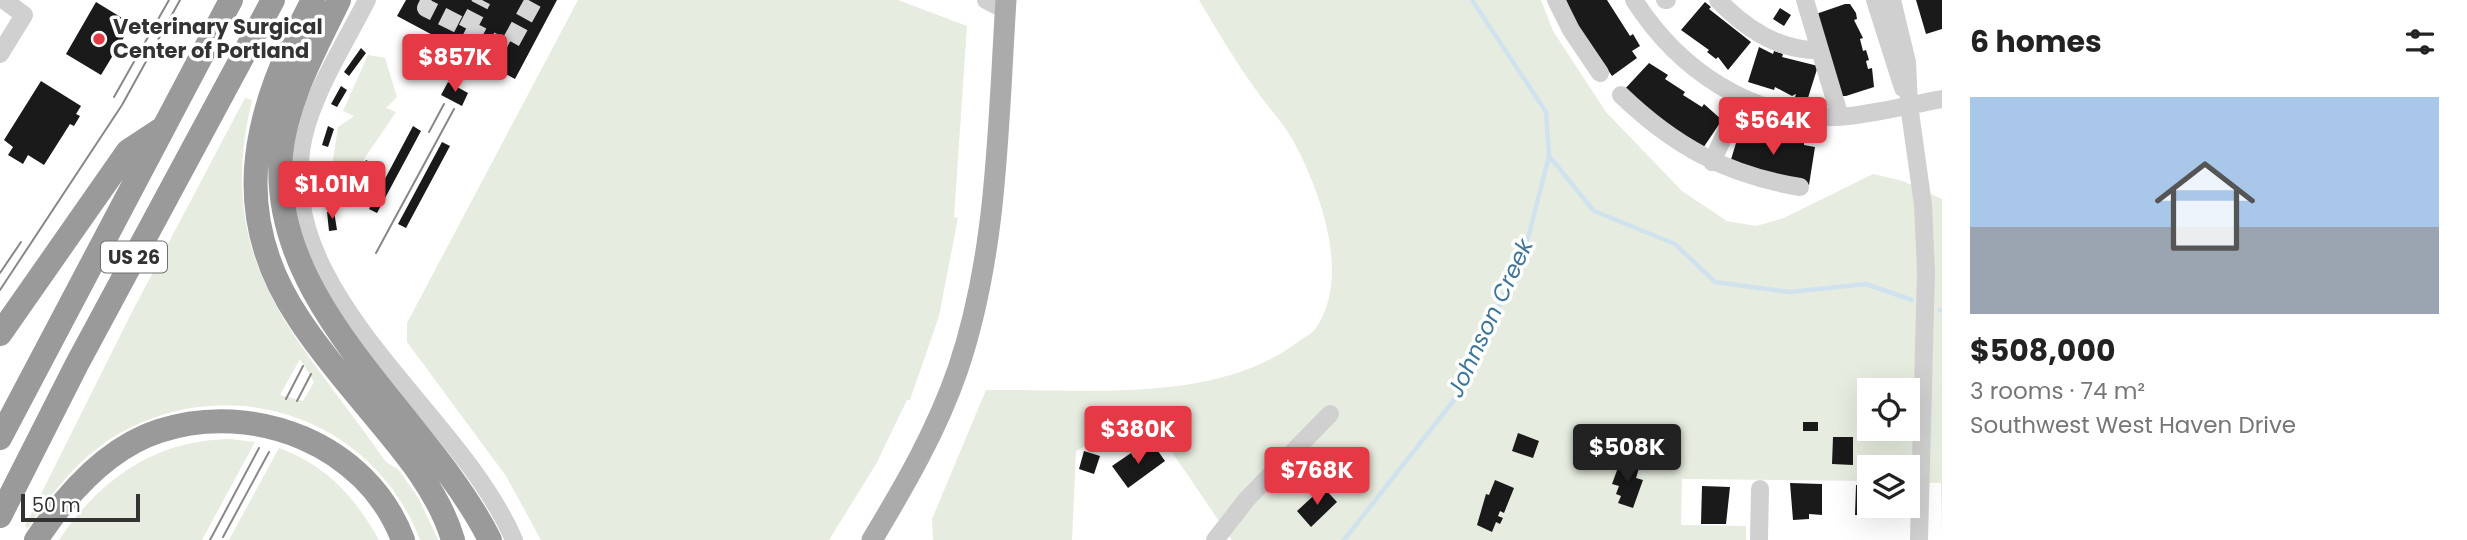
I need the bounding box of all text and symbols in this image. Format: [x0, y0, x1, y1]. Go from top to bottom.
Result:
place label: Veterinary Surgical Center of Portland [113, 12, 323, 65]
text: 6 homes [1970, 20, 2102, 63]
icon: filters [2401, 23, 2439, 61]
marker: Veterinary Surgical Center of Portland [91, 31, 107, 47]
pin: $857K [406, 34, 504, 94]
text: $857K [418, 41, 492, 73]
pin: $564K [1724, 97, 1822, 157]
text: $564K [1735, 104, 1811, 136]
icon: home [2142, 143, 2268, 269]
pin: $1.01M [275, 162, 389, 221]
text: $1.01M [294, 168, 370, 200]
water label: Johnson Creek [1439, 233, 1541, 402]
road number: US 26 [101, 242, 167, 272]
text: $508,000 [1970, 329, 2116, 372]
text: 3 rooms · 74 m² [1970, 375, 2145, 407]
map controls [1857, 378, 1920, 518]
button: locate [1857, 378, 1920, 441]
pin: $380K [1089, 406, 1187, 466]
text: Southwest West Haven Drive [1970, 409, 2296, 441]
text: $380K [1101, 413, 1175, 445]
pin: $508K [1578, 424, 1676, 484]
text: $508K [1589, 431, 1665, 463]
pin: $768K [1268, 448, 1366, 507]
text: $768K [1280, 454, 1354, 486]
button: layers [1857, 455, 1920, 518]
scale bar [21, 491, 140, 523]
text: 50 m [32, 492, 81, 519]

